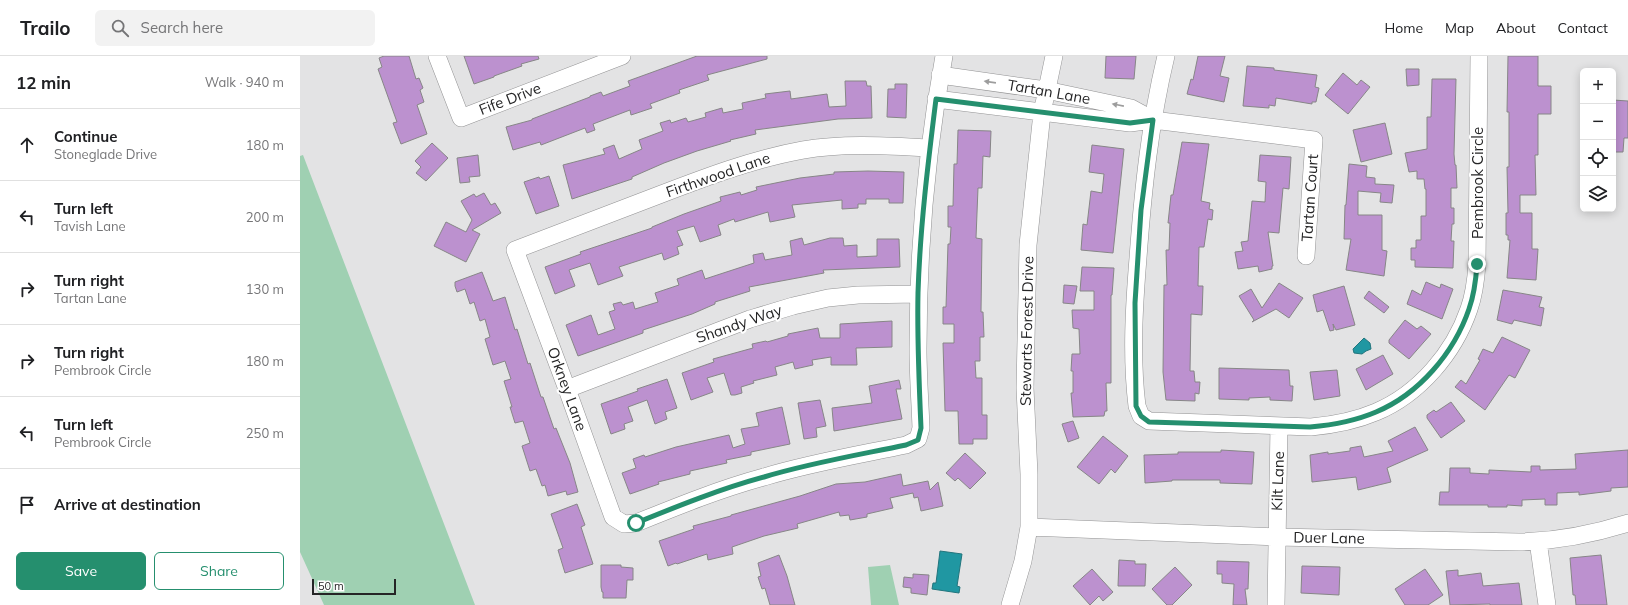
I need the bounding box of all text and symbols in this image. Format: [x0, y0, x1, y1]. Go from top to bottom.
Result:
search box [95, 10, 375, 46]
text: Trailo [20, 16, 71, 40]
icon: search [109, 17, 131, 39]
text: Search here [141, 18, 223, 37]
text: Home [1384, 19, 1423, 37]
text: Map [1445, 19, 1474, 37]
text: About [1496, 19, 1536, 37]
text: Contact [1558, 19, 1608, 37]
map controls [1580, 68, 1616, 212]
button: + [1580, 68, 1616, 104]
text: 12 min [16, 72, 71, 93]
text: Walk · 940 m [205, 74, 284, 90]
street label: Tartan Lane [1006, 75, 1092, 108]
street label: Fife Drive [476, 78, 544, 119]
one-way arrow [984, 79, 996, 85]
one-way arrow [1112, 101, 1124, 107]
button: − [1580, 104, 1616, 140]
text: Continue [54, 127, 117, 146]
street label: Pembrook Circle [1468, 127, 1487, 239]
icon: ahead [16, 134, 38, 156]
text: 180 m [246, 137, 284, 153]
button: locate [1580, 140, 1616, 176]
text: Stoneglade Drive [54, 146, 157, 162]
street label: Firthwood Lane [663, 148, 772, 201]
street label: Tartan Court [1297, 154, 1322, 242]
button: layers [1580, 176, 1616, 212]
text: Turn left [54, 199, 113, 218]
icon: left [16, 206, 38, 228]
text: 200 m [246, 209, 284, 225]
text: Tavish Lane [54, 218, 126, 234]
route end [1468, 255, 1486, 273]
street label: Stewarts Forest Drive [1016, 256, 1037, 406]
text: Turn right [54, 271, 124, 290]
icon: right [16, 278, 38, 300]
text: 130 m [246, 281, 284, 297]
text: Tartan Lane [54, 290, 127, 306]
street label: Shandy Way [693, 300, 784, 347]
text: Turn right [54, 343, 124, 362]
street label: Orkney Lane [544, 344, 591, 433]
icon: right [16, 350, 38, 372]
text: 180 m [246, 353, 284, 369]
text: Pembrook Circle [54, 362, 151, 378]
text: Turn left [54, 415, 113, 434]
icon: left [16, 422, 38, 444]
text: 250 m [246, 425, 284, 441]
text: Pembrook Circle [54, 434, 151, 450]
street label: Kilt Lane [1267, 451, 1288, 511]
icon: arrive [16, 494, 38, 516]
text: Arrive at destination [54, 495, 201, 514]
route start [627, 514, 645, 532]
street label: Duer Lane [1293, 527, 1365, 548]
button: Save [16, 552, 146, 590]
button: Share [154, 552, 284, 590]
scale bar [312, 577, 396, 596]
text: 50 m [318, 579, 344, 593]

